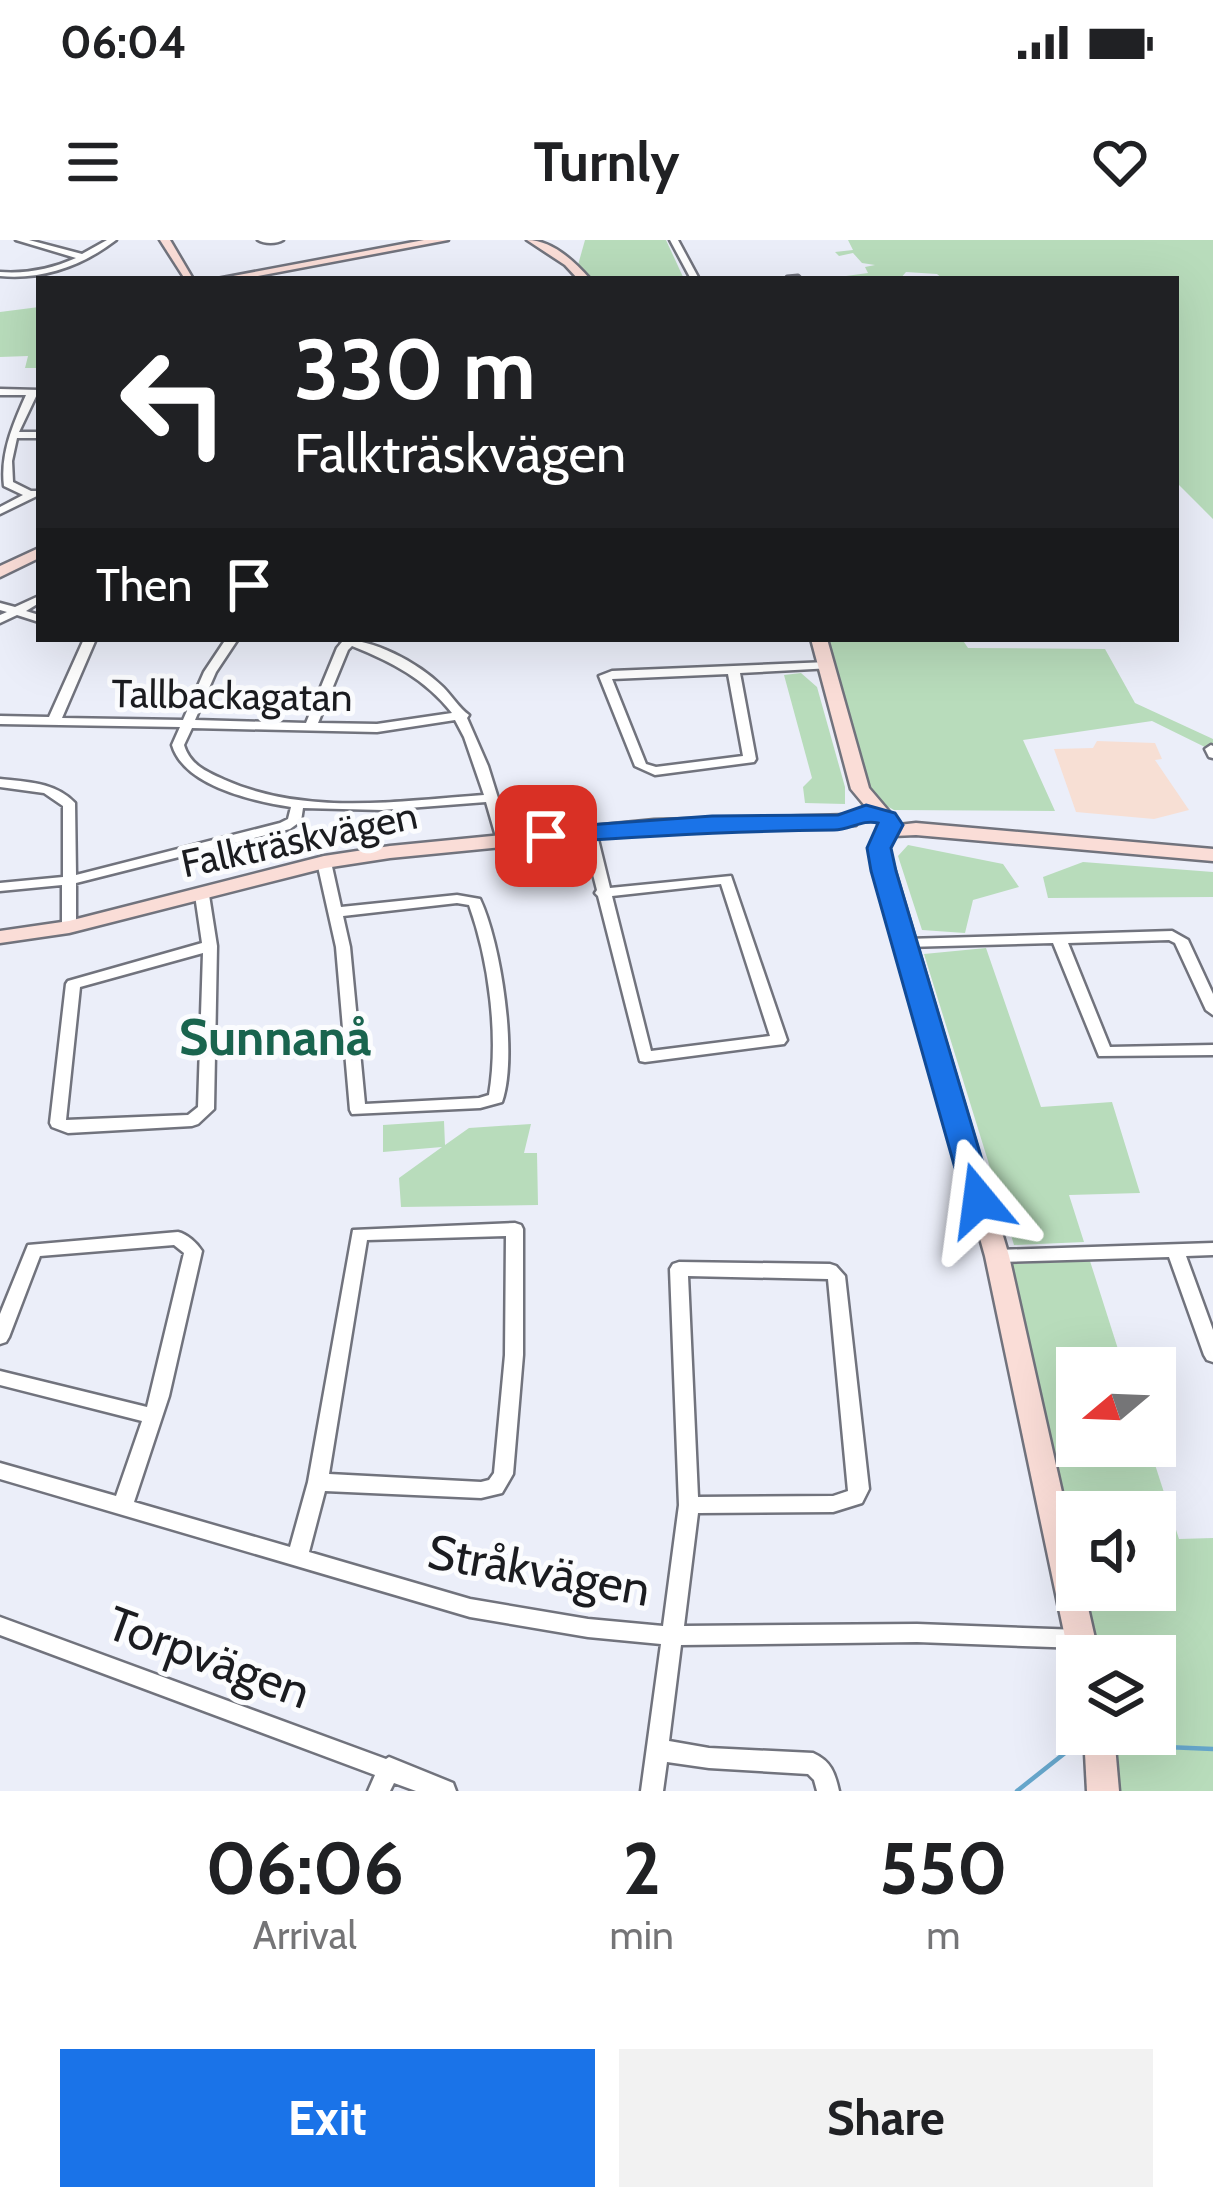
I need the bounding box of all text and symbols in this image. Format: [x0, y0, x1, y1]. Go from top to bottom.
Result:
text: 06:04 [60, 15, 187, 69]
icon: menu [60, 129, 126, 195]
text: Turnly [534, 129, 679, 195]
icon: heart [1087, 129, 1153, 195]
text: 330 m [294, 318, 536, 420]
icon: left [96, 324, 252, 480]
text: Falkträskvägen [294, 420, 626, 486]
icon: arrive [216, 552, 282, 618]
text: Then [96, 558, 192, 612]
street label: Tallbackagatan [111, 669, 353, 721]
pin [495, 785, 597, 887]
street label: Falkträskvägen [177, 791, 421, 887]
icon: arrive [513, 803, 579, 869]
district label: Sunnanå [179, 1006, 371, 1068]
position arrow [916, 1137, 1042, 1263]
north arrow [1056, 1347, 1176, 1467]
map controls [1056, 1347, 1176, 1755]
button: sound [1056, 1491, 1176, 1611]
street label: Stråkvägen [423, 1522, 655, 1618]
street label: Torpvägen [100, 1594, 318, 1720]
button: layers [1056, 1635, 1176, 1755]
text: 06:06 [205, 1825, 404, 1912]
text: 2 [623, 1825, 661, 1912]
text: 550 [879, 1825, 1007, 1912]
text: Arrival [253, 1911, 357, 1959]
text: min [610, 1911, 674, 1959]
text: m [926, 1911, 961, 1959]
button: Exit [60, 2049, 595, 2187]
button: Share [619, 2049, 1153, 2187]

